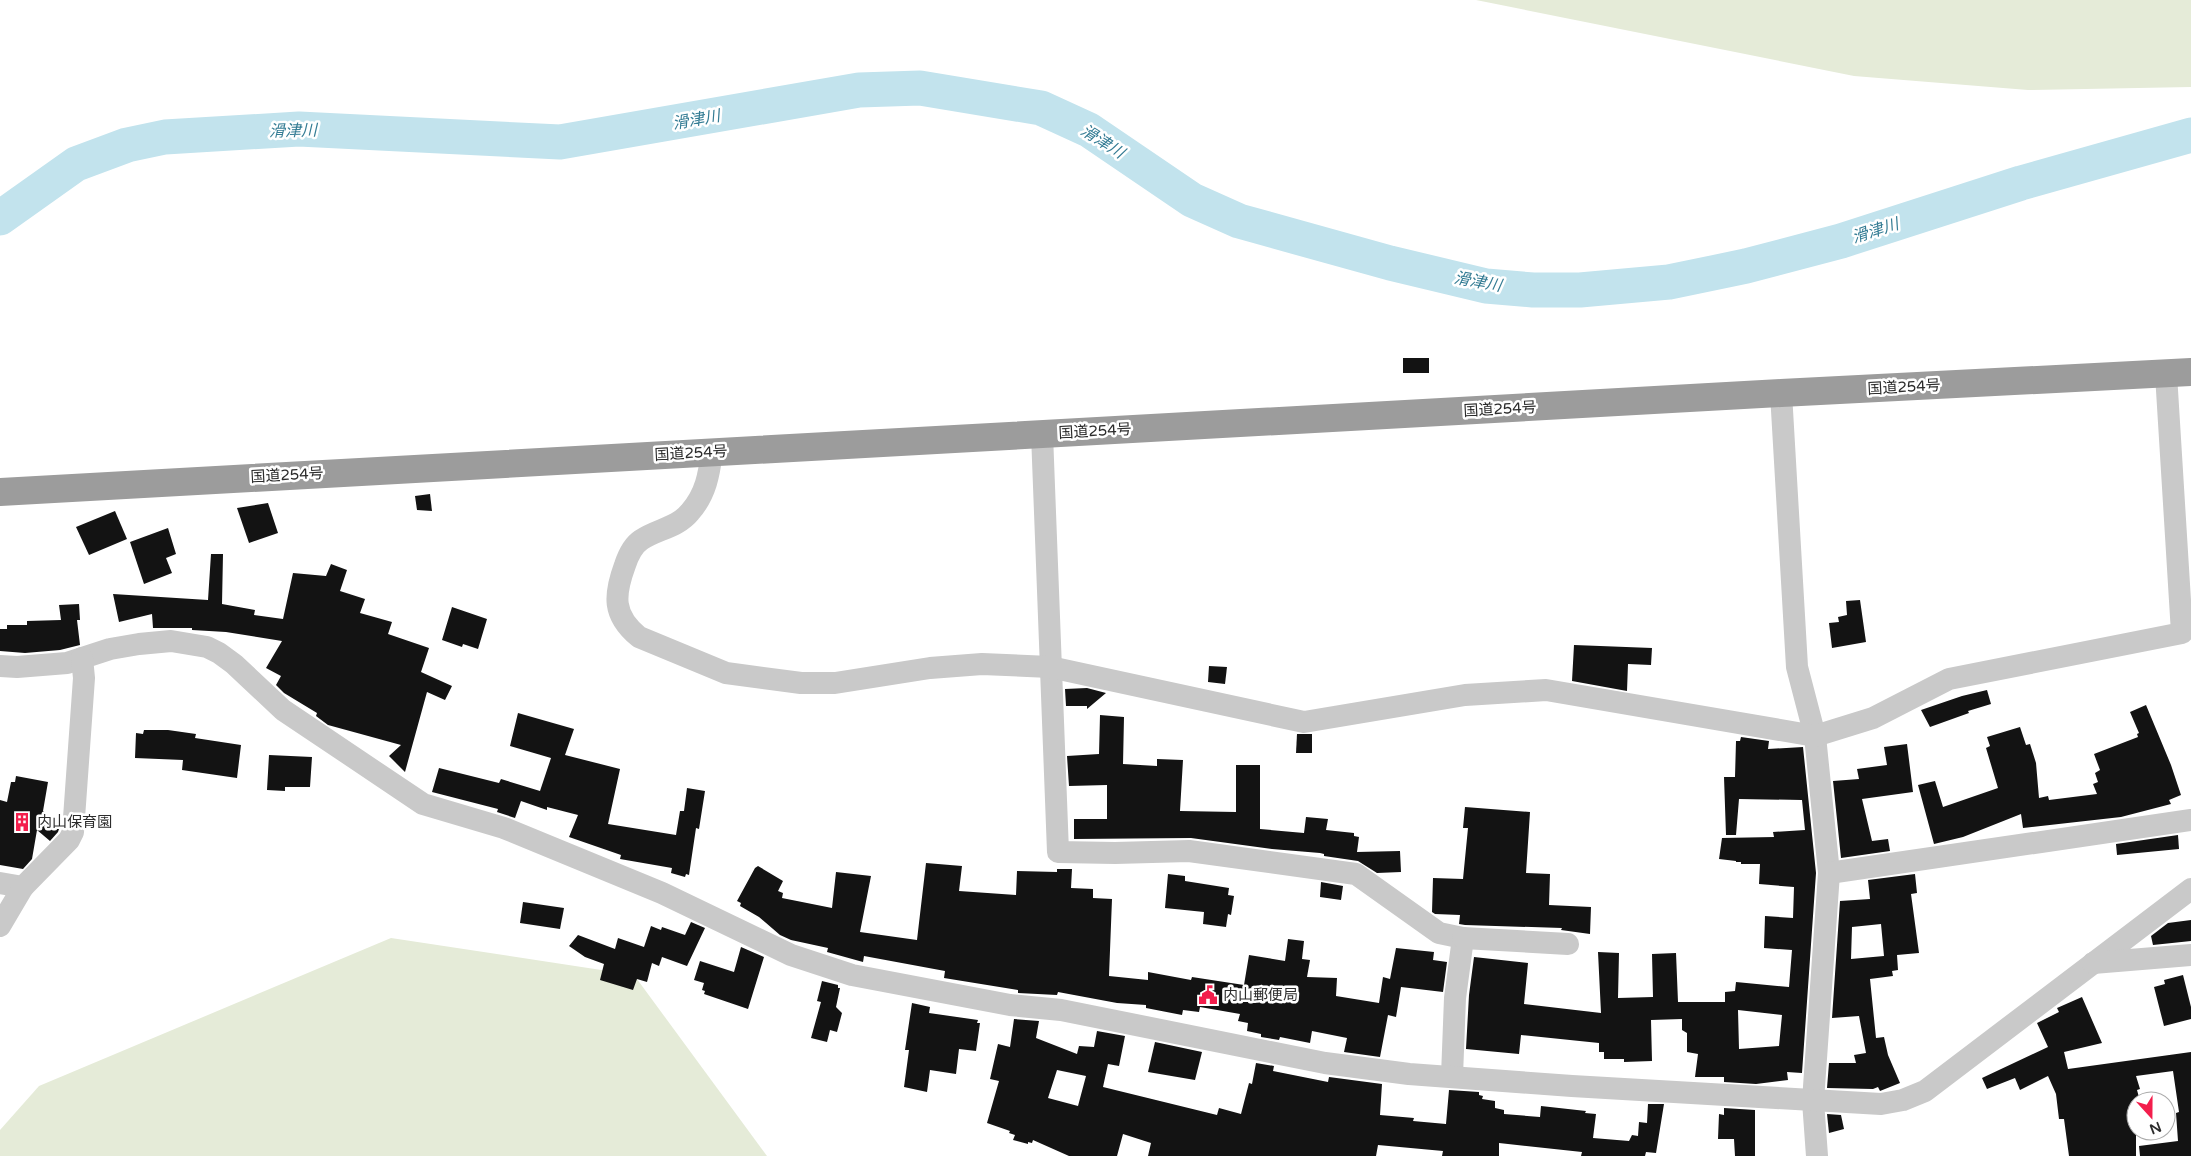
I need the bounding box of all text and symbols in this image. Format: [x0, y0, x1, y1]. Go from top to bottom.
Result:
water label: 滑津川 [671, 106, 724, 134]
water label: 滑津川 [269, 121, 319, 141]
water label: 滑津川 [1077, 121, 1130, 164]
water label: 滑津川 [1849, 213, 1903, 248]
water label: 滑津川 [1452, 268, 1505, 296]
street label: 国道254号 [1867, 376, 1941, 398]
street label: 国道254号 [1463, 398, 1537, 420]
street label: 国道254号 [1058, 420, 1132, 442]
street label: 国道254号 [654, 442, 728, 464]
street label: 国道254号 [250, 464, 324, 486]
building icon: 内山保育園 [11, 811, 33, 833]
place label: 内山保育園 [37, 813, 112, 831]
public building icon: 内山郵便局 [1197, 984, 1219, 1006]
place label: 内山郵便局 [1223, 986, 1298, 1004]
north arrow [2126, 1091, 2176, 1141]
text: N [2147, 1118, 2164, 1138]

